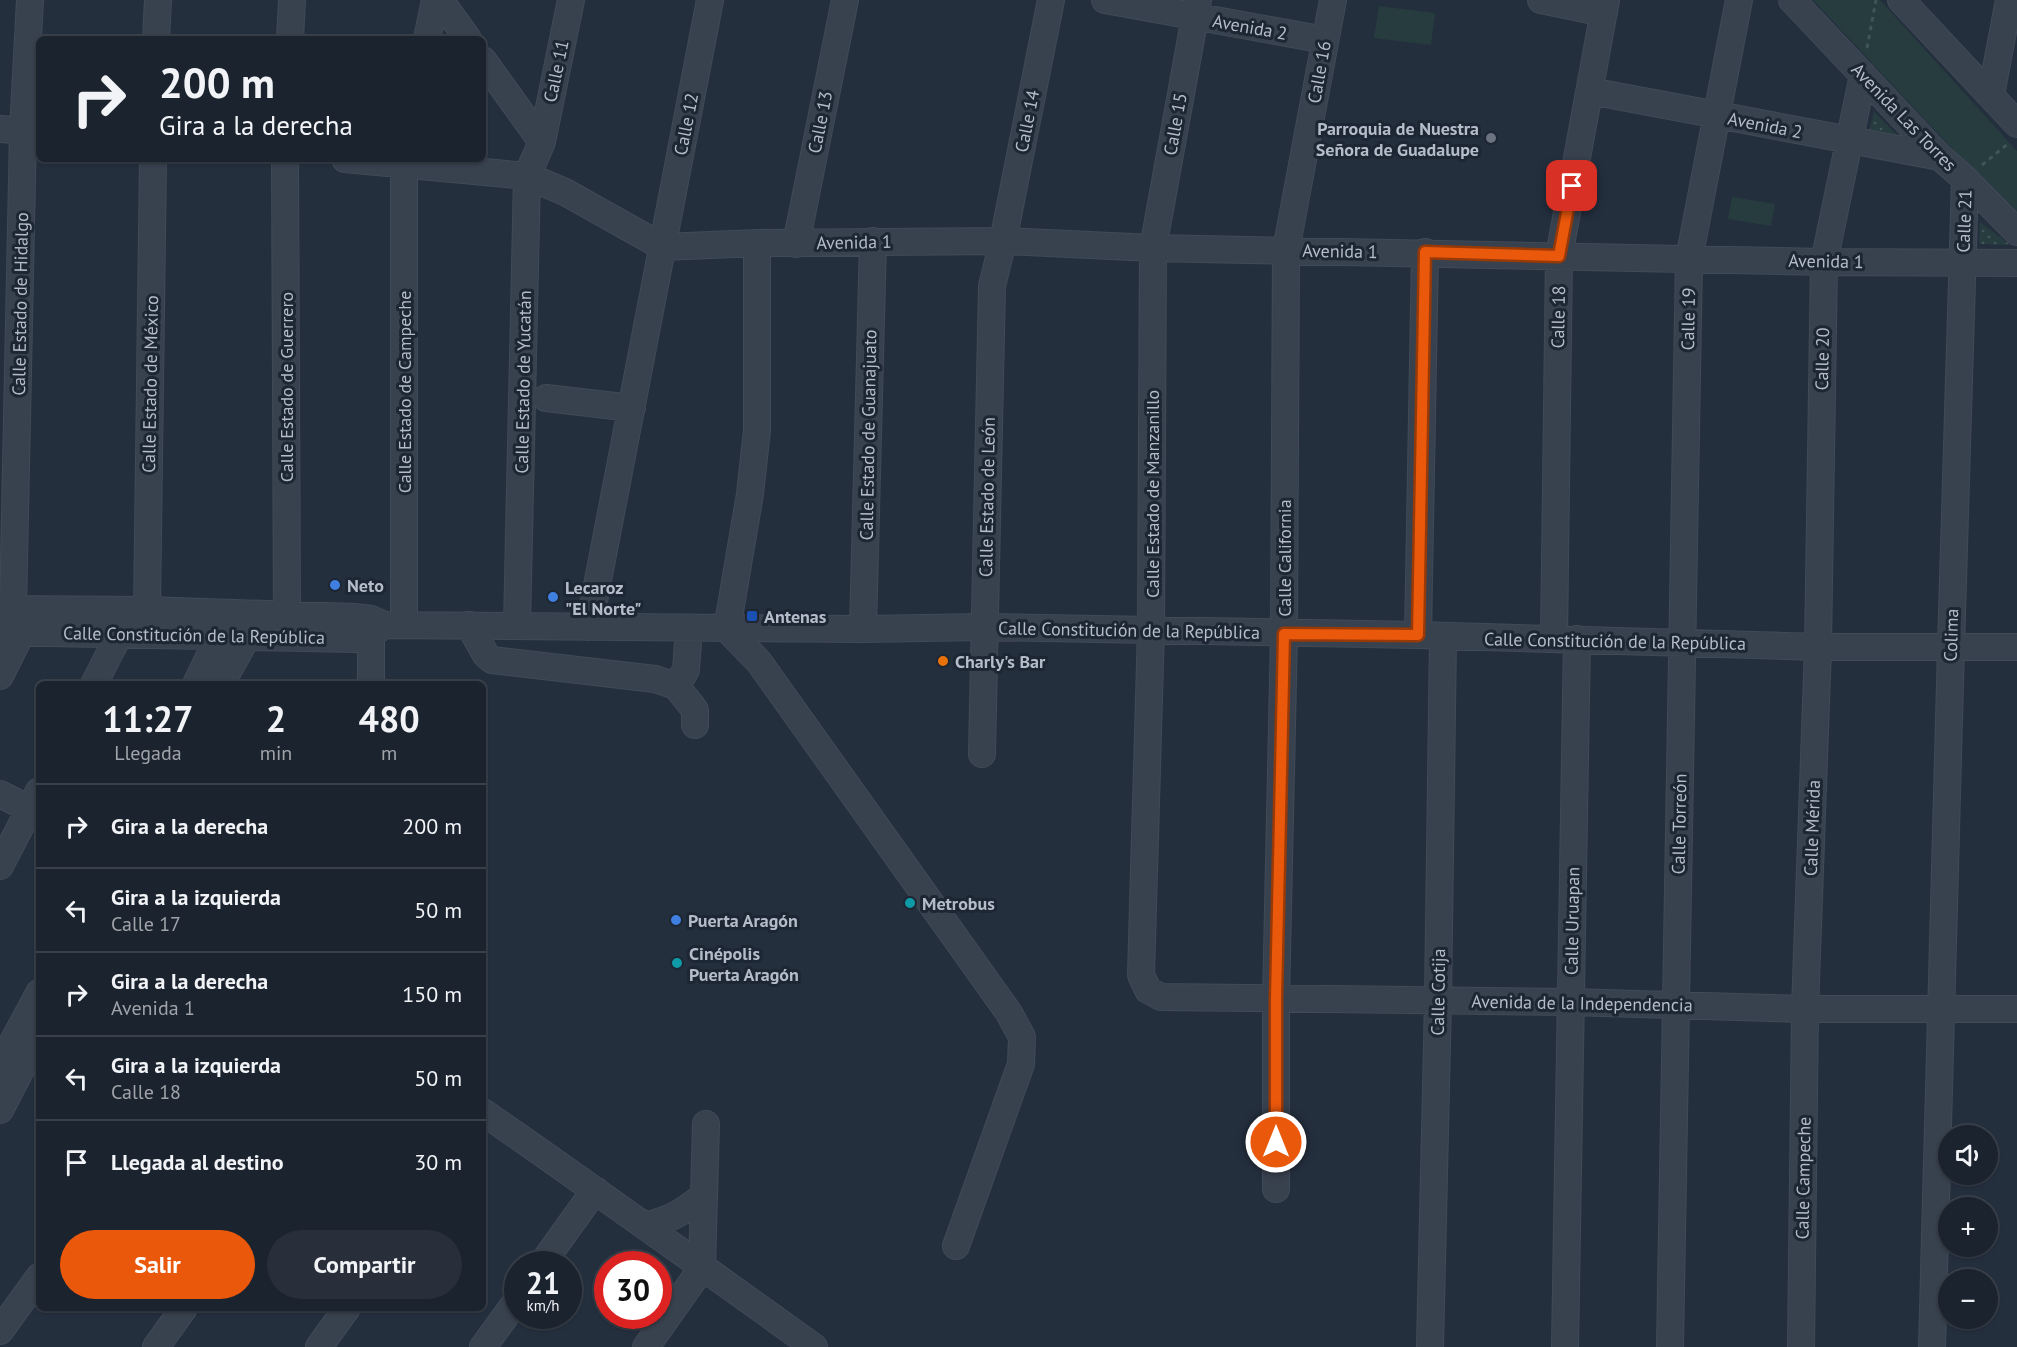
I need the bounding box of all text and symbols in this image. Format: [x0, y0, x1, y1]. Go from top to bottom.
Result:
street label: Avenida 2 [1211, 9, 1289, 45]
street label: Calle 11 [538, 38, 574, 104]
street label: Calle 16 [1302, 39, 1336, 105]
text: 200 m [159, 55, 275, 110]
street label: Avenida Las Torres [1847, 58, 1961, 176]
icon: right [60, 60, 138, 138]
street label: Calle 14 [1010, 88, 1044, 154]
street label: Calle 13 [803, 89, 837, 155]
street label: Calle 12 [669, 91, 703, 157]
street label: Calle 15 [1158, 91, 1192, 157]
street label: Avenida 2 [1726, 107, 1804, 143]
text: Gira a la derecha [159, 108, 353, 142]
place label: Parroquia de Nuestra Señora de Guadalupe [1316, 117, 1479, 161]
marker: Parroquia de Nuestra Señora de Guadalupe [1484, 131, 1498, 145]
pin [1546, 160, 1597, 211]
icon: arrive [1555, 169, 1588, 202]
street label: Calle 21 [1951, 189, 1977, 253]
street label: Calle Estado de Hidalgo [7, 212, 33, 396]
street label: Avenida 1 [816, 230, 892, 254]
street label: Avenida 1 [1302, 239, 1378, 263]
street label: Avenida 1 [1788, 249, 1864, 273]
street label: Calle 18 [1546, 285, 1570, 349]
street label: Calle 19 [1676, 287, 1700, 351]
street label: Calle Estado de Yucatán [510, 290, 536, 474]
street label: Calle Estado de Campeche [393, 291, 416, 493]
street label: Calle Estado de Guerrero [275, 292, 298, 482]
street label: Calle Estado de México [137, 295, 163, 473]
street label: Calle 20 [1810, 327, 1834, 391]
street label: Calle Estado de Guanajuato [855, 329, 881, 541]
street label: Calle Estado de Manzanillo [1141, 390, 1164, 598]
street label: Calle Estado de León [974, 417, 1000, 577]
street label: Calle California [1273, 499, 1296, 617]
place label: Neto [347, 574, 384, 597]
place label: Lecaroz "El Norte" [565, 576, 642, 620]
marker: Neto [328, 578, 342, 592]
marker: Lecaroz "El Norte" [546, 590, 560, 604]
place label: Antenas [764, 605, 827, 628]
street label: Colima [1939, 608, 1963, 662]
marker: Antenas [745, 609, 759, 623]
street label: Calle Constitución de la República [998, 616, 1260, 644]
street label: Calle Constitución de la República [63, 621, 325, 649]
street label: Calle Constitución de la República [1484, 627, 1746, 655]
place label: Charly's Bar [955, 650, 1046, 673]
marker: Charly's Bar [936, 654, 950, 668]
text: 11:27 [102, 695, 194, 742]
text: 2 [266, 695, 286, 742]
text: 480 [359, 695, 420, 742]
text: Llegada [114, 740, 182, 766]
text: min [260, 740, 292, 766]
text: m [381, 740, 397, 766]
street label: Calle Torreón [1667, 773, 1691, 875]
street label: Calle Mérida [1799, 779, 1825, 877]
icon: right [60, 810, 93, 843]
text: Gira a la derecha [111, 812, 268, 840]
text: 200 m [402, 812, 462, 840]
street label: Calle Uruapan [1560, 867, 1584, 975]
text: Gira a la izquierda [111, 883, 281, 911]
place label: Metrobus [922, 892, 995, 915]
icon: left [60, 894, 93, 927]
text: 50 m [414, 896, 462, 924]
marker: Metrobus [903, 896, 917, 910]
place label: Puerta Aragón [688, 909, 798, 932]
text: Calle 17 [111, 911, 181, 937]
marker: Puerta Aragón [669, 913, 683, 927]
place label: Cinépolis Puerta Aragón [689, 942, 799, 986]
street label: Calle Cotija [1426, 948, 1450, 1036]
marker: Cinépolis Puerta Aragón [670, 956, 684, 970]
text: Gira a la derecha [111, 967, 268, 995]
icon: right [60, 978, 93, 1011]
text: 150 m [402, 980, 462, 1008]
street label: Avenida de la Independencia [1471, 990, 1693, 1016]
text: Avenida 1 [111, 995, 195, 1021]
text: Gira a la izquierda [111, 1051, 281, 1079]
icon: left [60, 1062, 93, 1095]
text: 50 m [414, 1064, 462, 1092]
text: Calle 18 [111, 1079, 181, 1105]
position arrow [1244, 1110, 1308, 1174]
street label: Calle Campeche [1790, 1116, 1816, 1240]
map controls [1938, 1125, 1998, 1329]
button: sound [1938, 1125, 1998, 1185]
icon: arrive [60, 1146, 93, 1179]
text: Llegada al destino [111, 1148, 284, 1176]
text: 30 m [414, 1148, 462, 1176]
button: + [1938, 1197, 1998, 1257]
button: Salir [60, 1230, 255, 1299]
button: Compartir [267, 1230, 462, 1299]
speed limit sign: 30 [594, 1251, 672, 1329]
text: 21 [526, 1263, 560, 1302]
button: − [1938, 1269, 1998, 1329]
text: km/h [527, 1296, 559, 1315]

